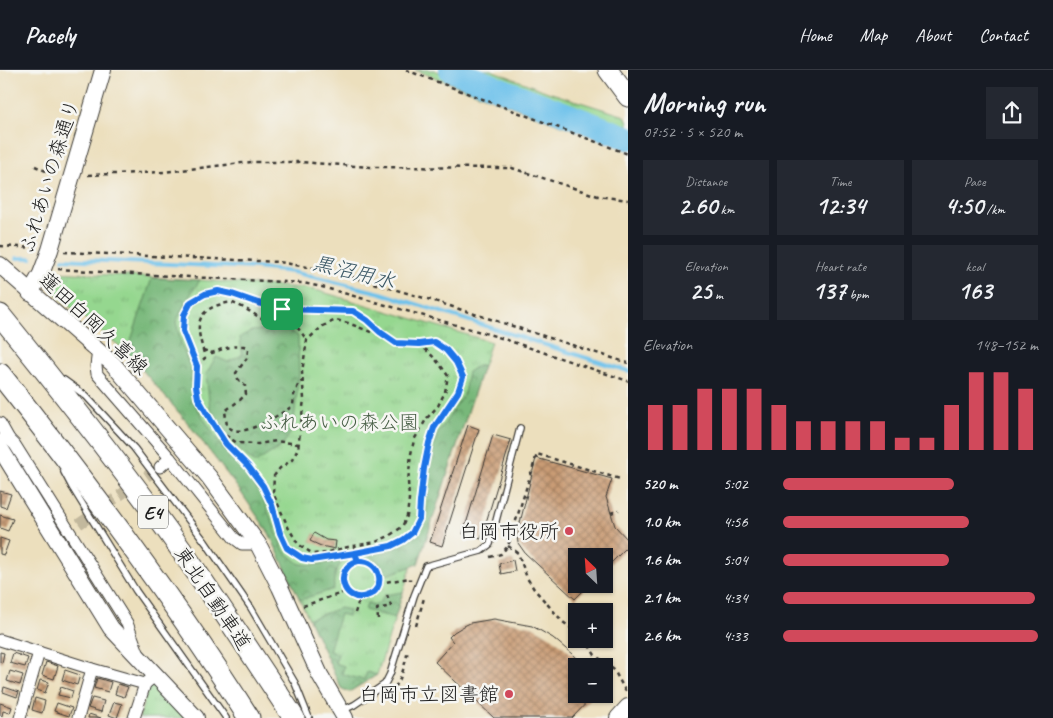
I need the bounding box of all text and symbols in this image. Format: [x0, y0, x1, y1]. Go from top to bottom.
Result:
text: Pacely [25, 20, 75, 50]
text: Home [799, 24, 832, 46]
text: Map [860, 24, 887, 46]
text: About [915, 24, 951, 46]
text: Contact [979, 24, 1028, 46]
text: Morning run [643, 85, 765, 120]
button: share [986, 87, 1038, 139]
street label: ふれあいの森通り [14, 96, 85, 256]
text: 07:52 · 5 × 520 m [643, 122, 742, 142]
text: Distance [685, 173, 727, 190]
text: Time [830, 173, 851, 190]
text: Pace [964, 173, 986, 190]
text: 2.60 [678, 190, 717, 222]
text: 12:34 [816, 190, 865, 222]
text: 4:50 [945, 190, 983, 222]
text: km [717, 201, 734, 218]
text: /km [983, 201, 1005, 218]
water label: 黒沼用水 [310, 249, 398, 295]
text: Elevation [685, 258, 728, 275]
text: Heart rate [815, 258, 866, 275]
text: kcal [966, 258, 984, 275]
street label: 蓮田白岡久喜線 [34, 266, 153, 380]
text: 25 [689, 275, 712, 307]
text: 137 [812, 275, 846, 307]
text: 163 [958, 275, 992, 307]
text: m [712, 286, 723, 303]
text: bpm [846, 286, 869, 303]
pin [261, 288, 303, 330]
icon: arrive [268, 295, 296, 323]
text: Elevation [643, 335, 692, 355]
text: 148–152 m [975, 335, 1038, 355]
park label: ふれあいの森公園 [259, 410, 419, 435]
text: 520 m [643, 474, 677, 494]
text: 5:02 [723, 474, 748, 494]
road number: E4 [138, 496, 168, 528]
text: 1.0 km [643, 512, 680, 532]
text: 4:56 [723, 512, 748, 532]
place label: 白岡市役所 [459, 519, 559, 544]
marker: 白岡市役所 [563, 525, 575, 537]
street label: 東北自動車道 [169, 542, 257, 655]
north arrow [568, 548, 612, 592]
map controls [568, 548, 613, 703]
text: 1.6 km [643, 550, 681, 570]
text: 5:04 [723, 550, 748, 570]
text: 2.1 km [643, 588, 680, 608]
text: 4:34 [723, 588, 748, 608]
button: + [568, 603, 613, 648]
text: 2.6 km [643, 626, 681, 646]
text: 4:33 [723, 626, 748, 646]
button: − [568, 658, 613, 703]
place label: 白岡市立図書館 [359, 682, 499, 707]
marker: 白岡市立図書館 [503, 688, 515, 700]

